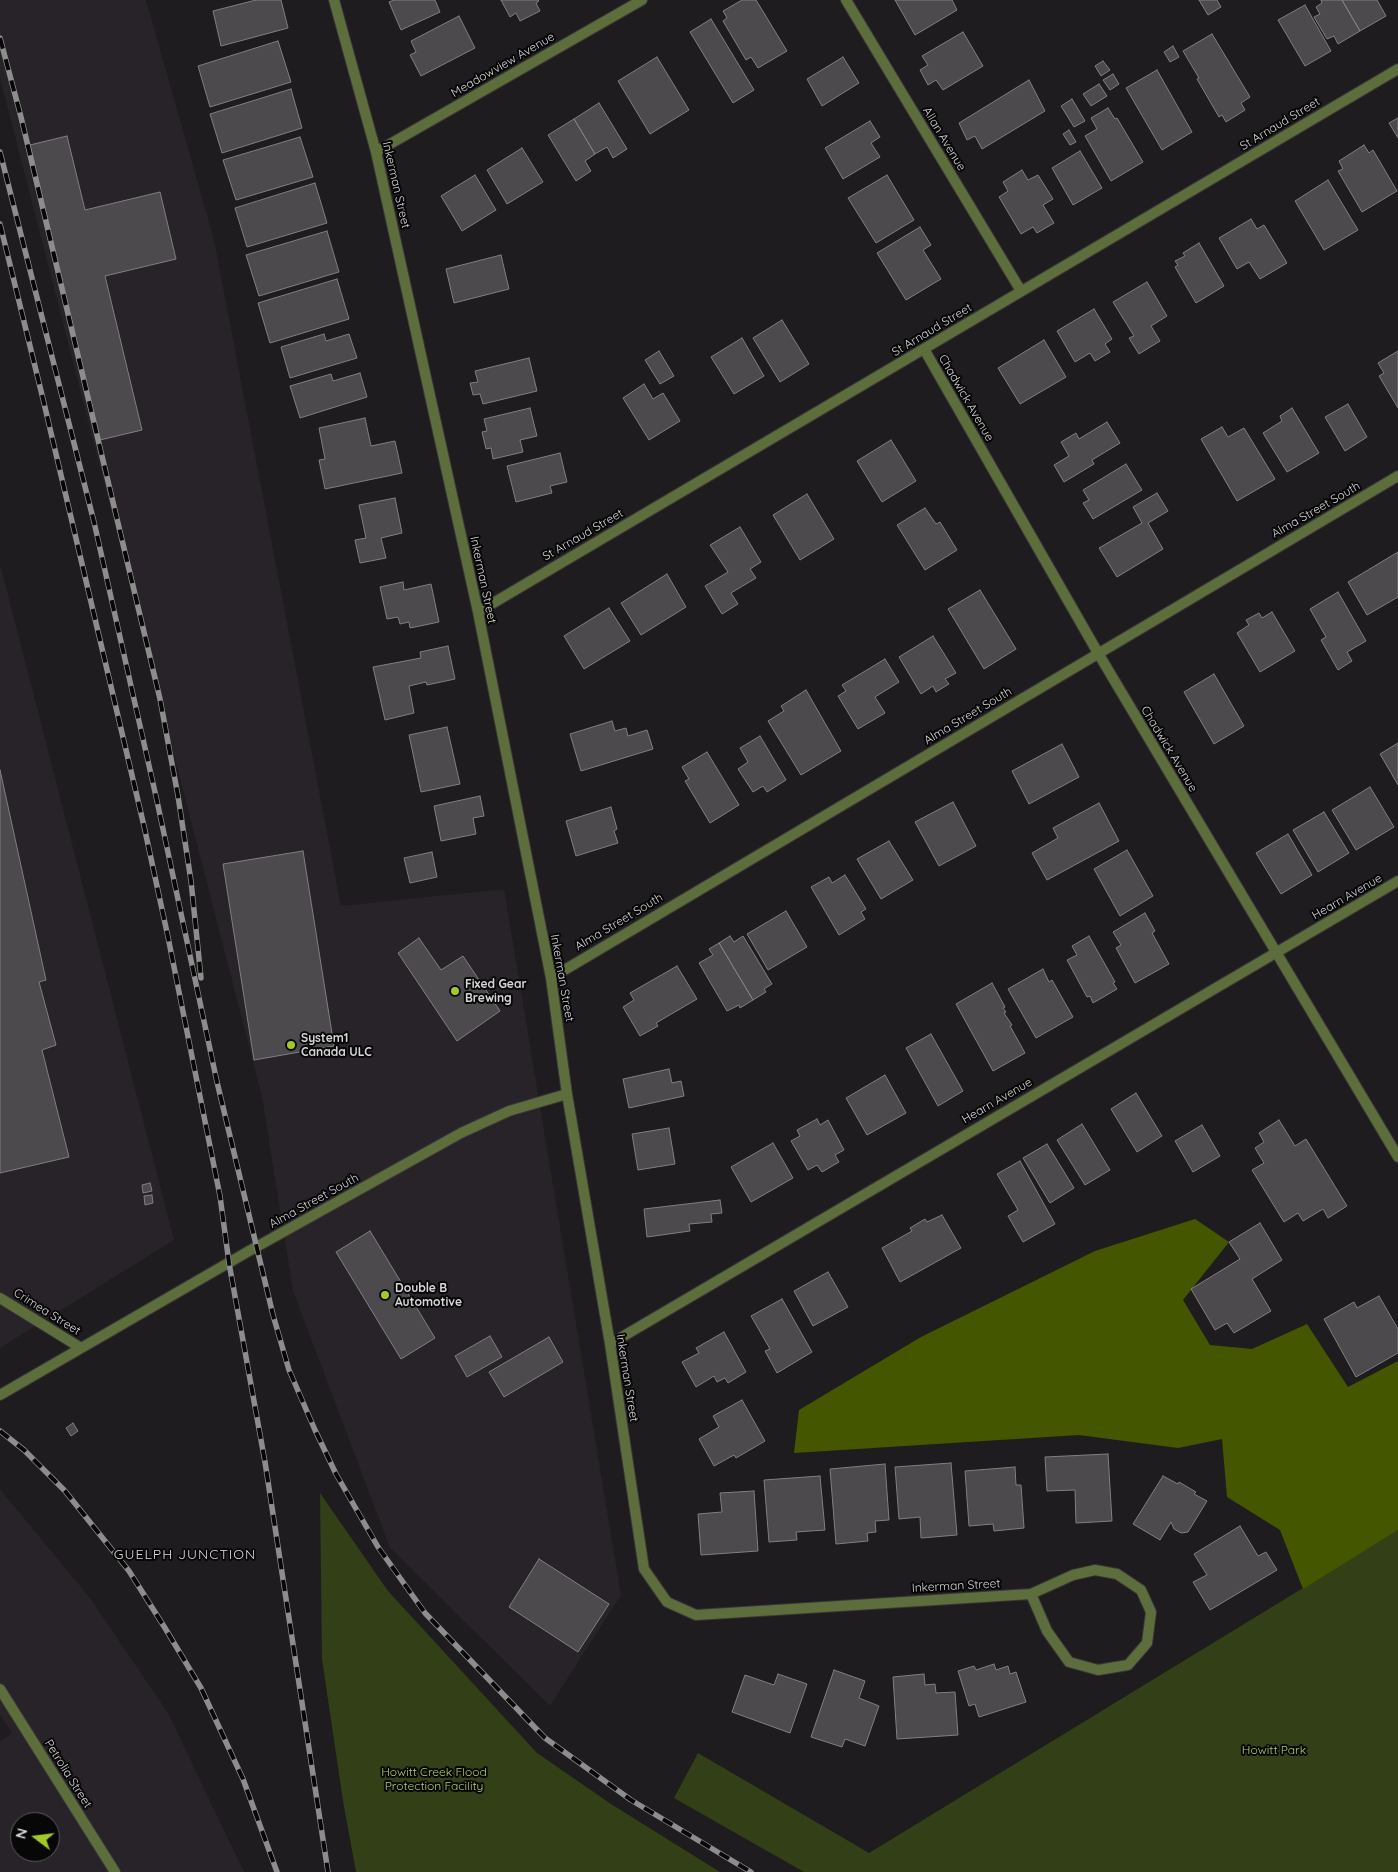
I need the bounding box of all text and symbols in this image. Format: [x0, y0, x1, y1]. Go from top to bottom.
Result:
street label: Meadowview Avenue [449, 29, 557, 101]
street label: St Arnaud Street [1237, 94, 1323, 154]
street label: Allan Avenue [919, 105, 969, 173]
street label: Inkerman Street [379, 140, 413, 230]
street label: St Arnaud Street [889, 300, 975, 360]
street label: Chadwick Avenue [935, 352, 997, 444]
street label: Alma Street South [1269, 479, 1363, 541]
street label: St Arnaud Street [540, 506, 626, 564]
street label: Inkerman Street [467, 535, 499, 625]
street label: Alma Street South [922, 684, 1014, 748]
street label: Chadwick Avenue [1138, 703, 1200, 795]
street label: Hearn Avenue [1309, 871, 1385, 923]
street label: Alma Street South [573, 890, 665, 954]
street label: Inkerman Street [547, 933, 577, 1023]
place label: Fixed Gear Brewing [465, 977, 527, 1005]
marker: Fixed Gear Brewing [449, 985, 461, 997]
place label: System1 Canada ULC [301, 1031, 372, 1059]
marker: System1 Canada ULC [285, 1039, 297, 1051]
street label: Hearn Avenue [959, 1075, 1035, 1127]
street label: Alma Street South [267, 1171, 361, 1231]
place label: Double B Automotive [395, 1281, 462, 1309]
street label: Crimea Street [11, 1286, 83, 1338]
marker: Double B Automotive [379, 1289, 391, 1301]
street label: Inkerman Street [613, 1333, 641, 1423]
district label: GUELPH JUNCTION [112, 1547, 258, 1563]
street label: Inkerman Street [911, 1576, 1001, 1596]
street label: Petrolia Street [41, 1737, 95, 1811]
park label: Howitt Park [1242, 1743, 1306, 1757]
park label: Howitt Creek Flood Protection Facility [381, 1765, 487, 1793]
north arrow [10, 1812, 60, 1862]
text: N [11, 1826, 32, 1841]

